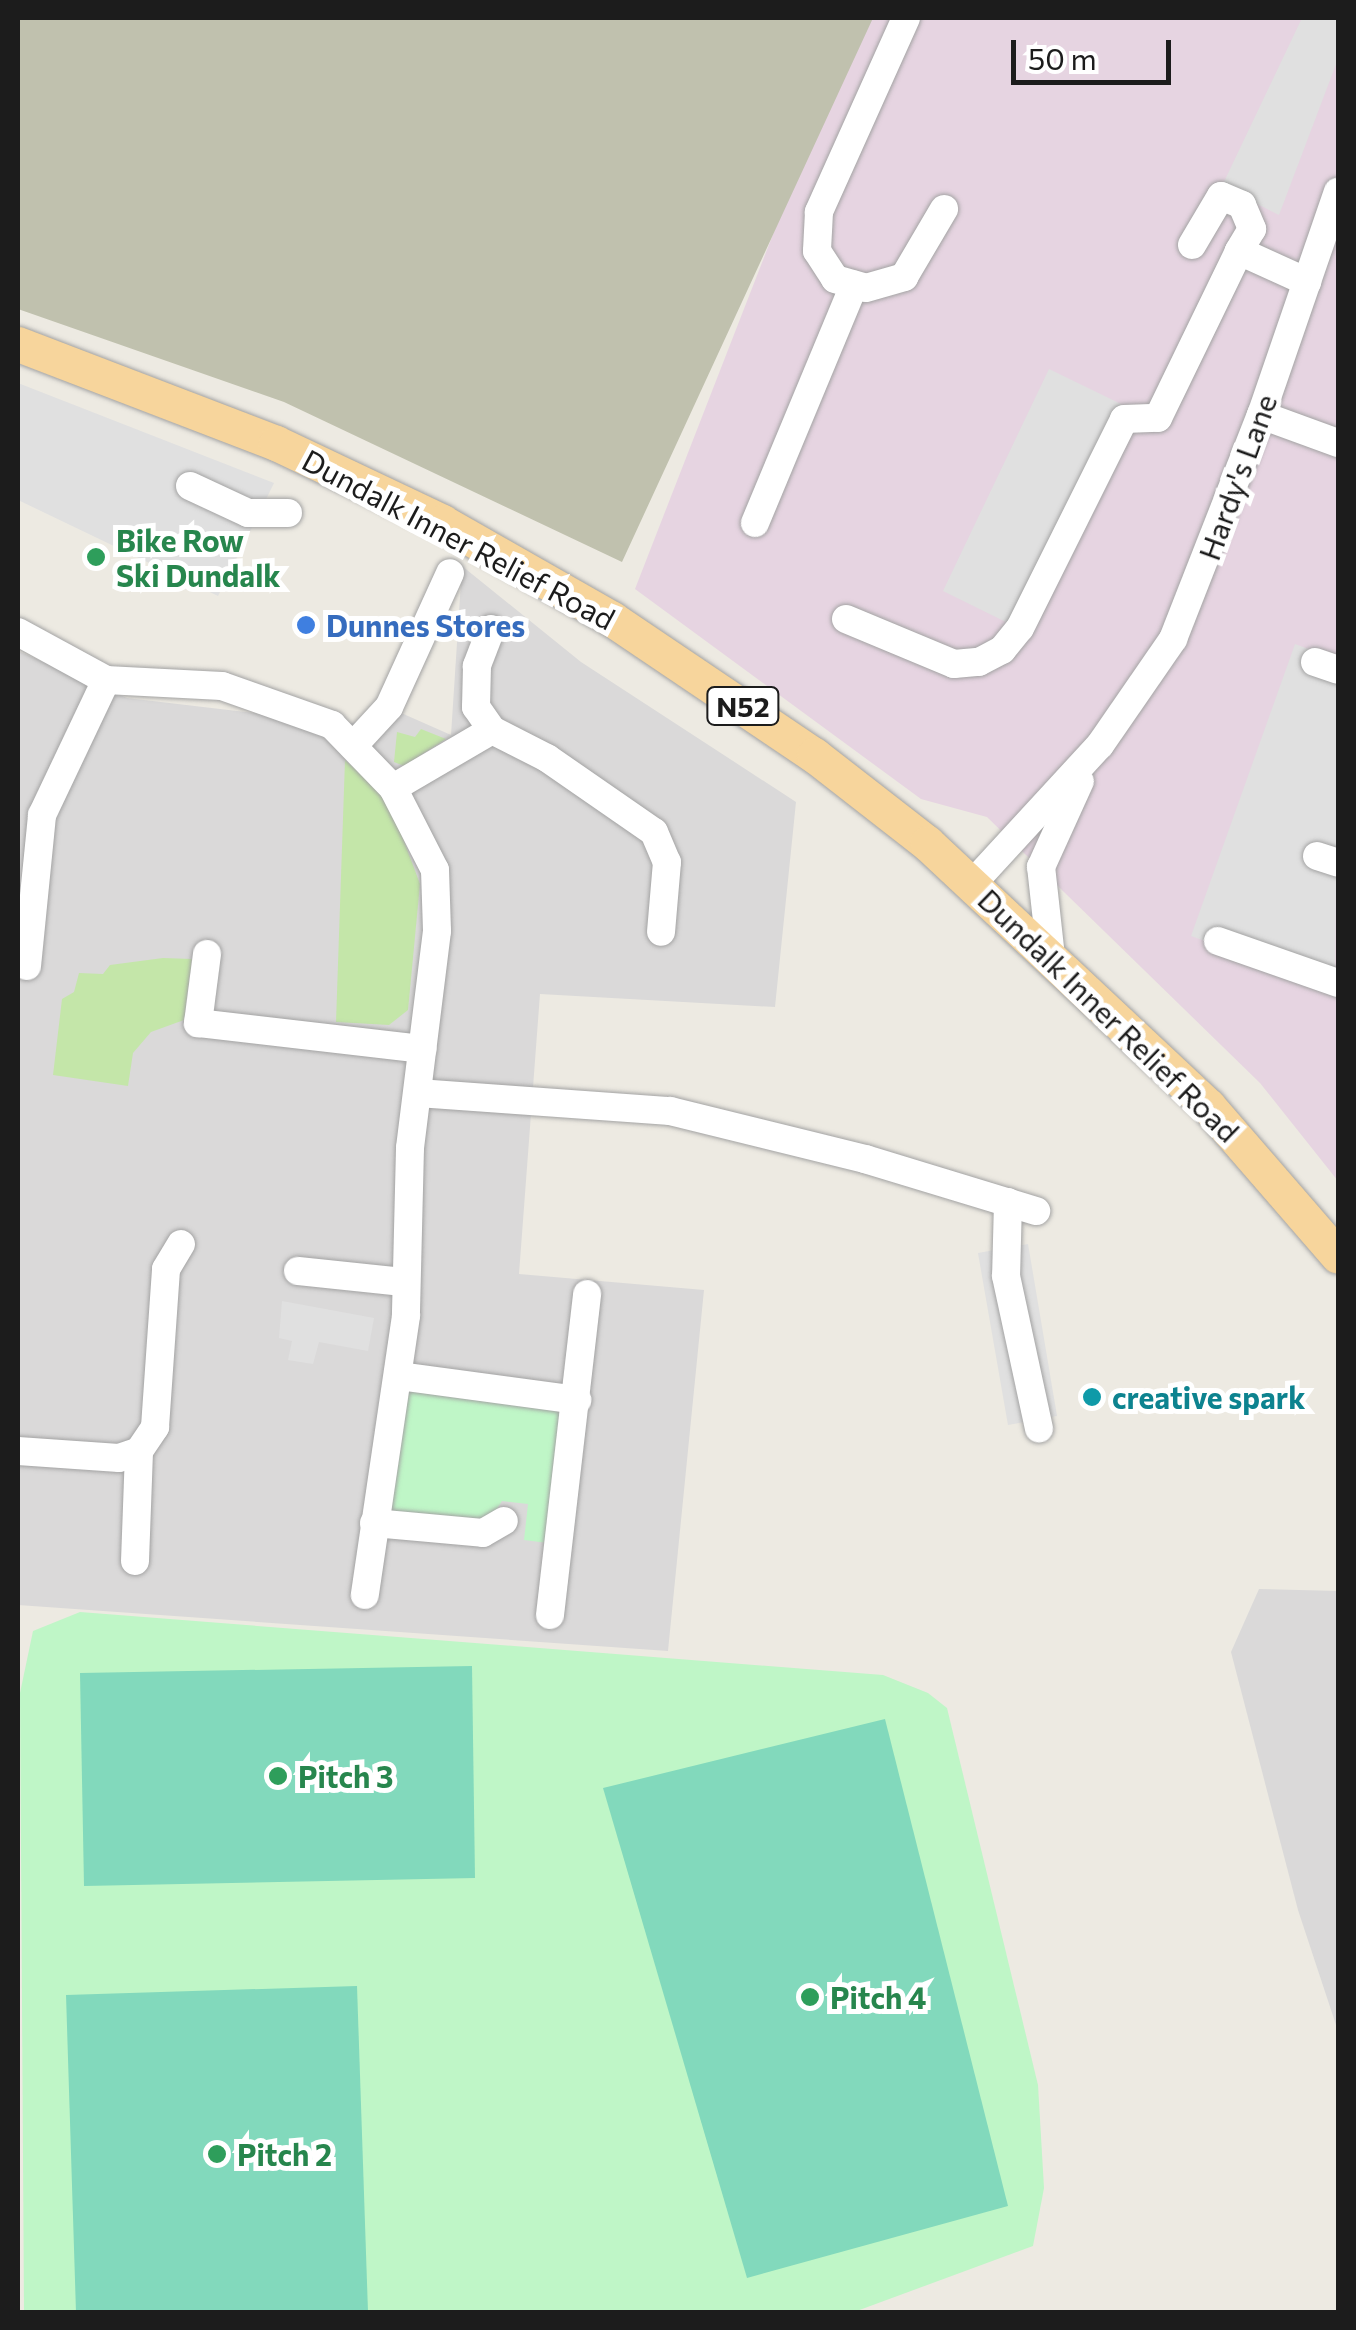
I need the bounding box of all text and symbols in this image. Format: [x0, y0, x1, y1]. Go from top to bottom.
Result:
scale bar [1016, 20, 1176, 82]
text: 50 m [1028, 39, 1097, 76]
street label: Hardy's Lane [1190, 389, 1284, 565]
street label: Dundalk Inner Relief Road [297, 441, 621, 637]
place label: Bike Row Ski Dundalk [116, 522, 281, 592]
marker: Bike Row Ski Dundalk [85, 546, 107, 568]
place label: Dunnes Stores [326, 607, 525, 643]
marker: Dunnes Stores [295, 614, 317, 636]
road number: N52 [706, 683, 780, 729]
street label: Dundalk Inner Relief Road [971, 881, 1247, 1149]
place label: creative spark [1112, 1379, 1305, 1415]
marker: creative spark [1081, 1386, 1103, 1408]
place label: Pitch 3 [298, 1758, 393, 1794]
marker: Pitch 3 [267, 1765, 289, 1787]
place label: Pitch 4 [830, 1979, 926, 2015]
marker: Pitch 4 [799, 1986, 821, 2008]
place label: Pitch 2 [237, 2136, 332, 2172]
marker: Pitch 2 [206, 2143, 228, 2165]

